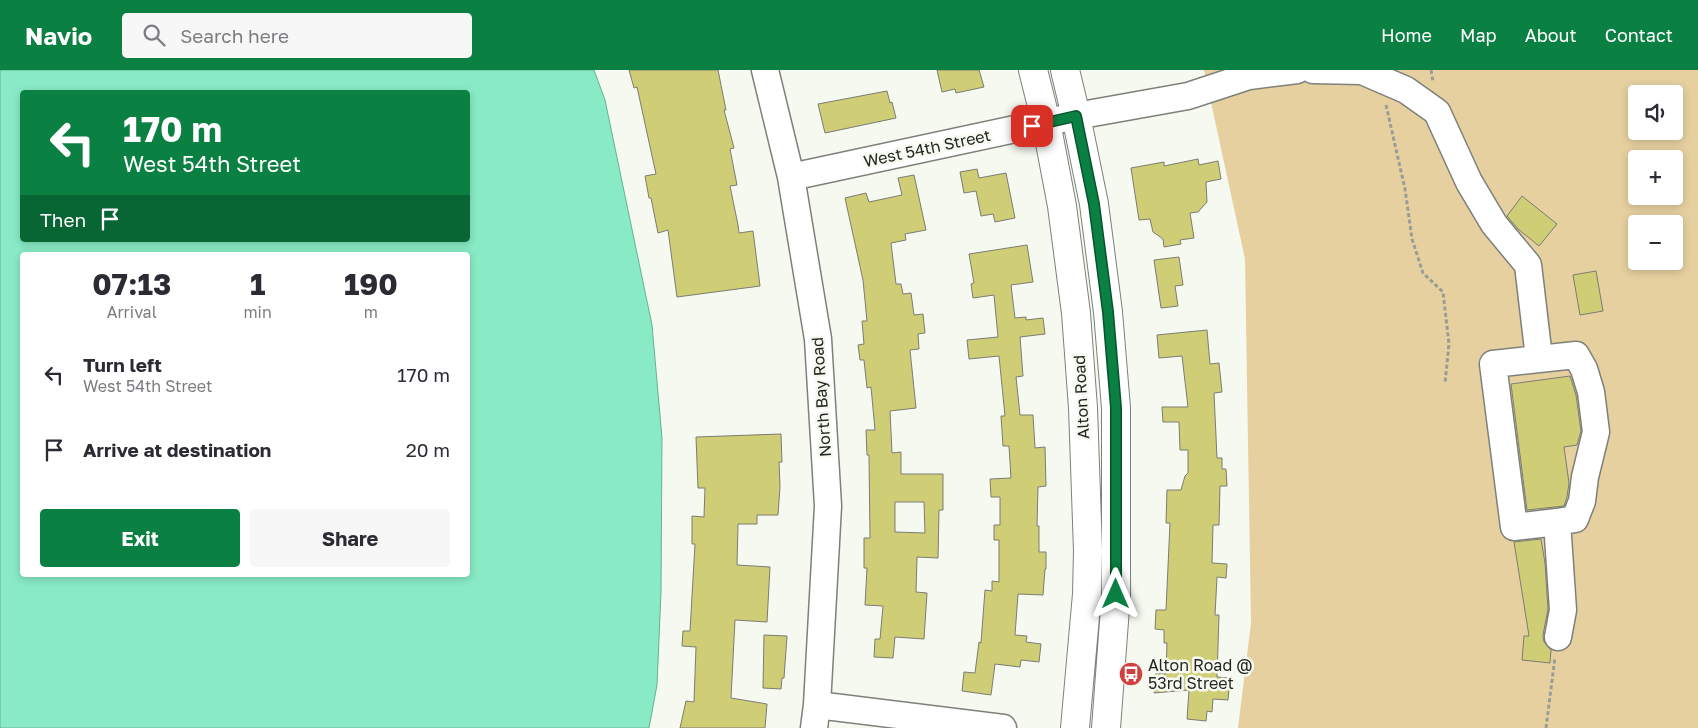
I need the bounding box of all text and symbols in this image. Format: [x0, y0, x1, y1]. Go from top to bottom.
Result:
search box [122, 13, 472, 58]
text: Navio [25, 21, 92, 50]
icon: search [140, 21, 168, 49]
text: Search here [180, 24, 289, 47]
text: Home [1381, 24, 1432, 46]
text: Map [1460, 24, 1497, 46]
text: About [1525, 24, 1577, 46]
text: Contact [1605, 24, 1673, 46]
map controls [1628, 85, 1683, 270]
button: sound [1628, 85, 1683, 140]
pin [1011, 105, 1053, 147]
text: 170 m [123, 108, 222, 150]
icon: left [40, 110, 105, 175]
icon: arrive [1018, 112, 1046, 140]
street label: West 54th Street [862, 125, 992, 171]
text: West 54th Street [123, 150, 301, 177]
button: + [1628, 150, 1683, 205]
icon: arrive [96, 205, 124, 233]
text: Then [40, 208, 86, 231]
button: − [1628, 215, 1683, 270]
text: 07:13 [92, 266, 171, 302]
text: 1 [250, 266, 265, 302]
text: 190 [344, 266, 398, 302]
text: Arrival [107, 302, 157, 322]
text: min [243, 302, 272, 322]
text: m [364, 302, 378, 322]
street label: North Bay Road [807, 336, 835, 458]
text: Turn left [83, 353, 162, 376]
street label: Alton Road [1069, 354, 1093, 440]
icon: left [40, 361, 68, 389]
text: 170 m [397, 363, 450, 386]
text: West 54th Street [83, 376, 213, 396]
icon: arrive [40, 436, 68, 464]
text: Arrive at destination [83, 438, 271, 461]
text: 20 m [406, 438, 450, 461]
button: Exit [40, 509, 240, 567]
button: Share [250, 509, 450, 567]
position arrow [1089, 567, 1141, 619]
place label: Alton Road @ 53rd Street [1148, 655, 1253, 693]
bus stop icon: Alton Road @ 53rd Street [1118, 661, 1144, 687]

